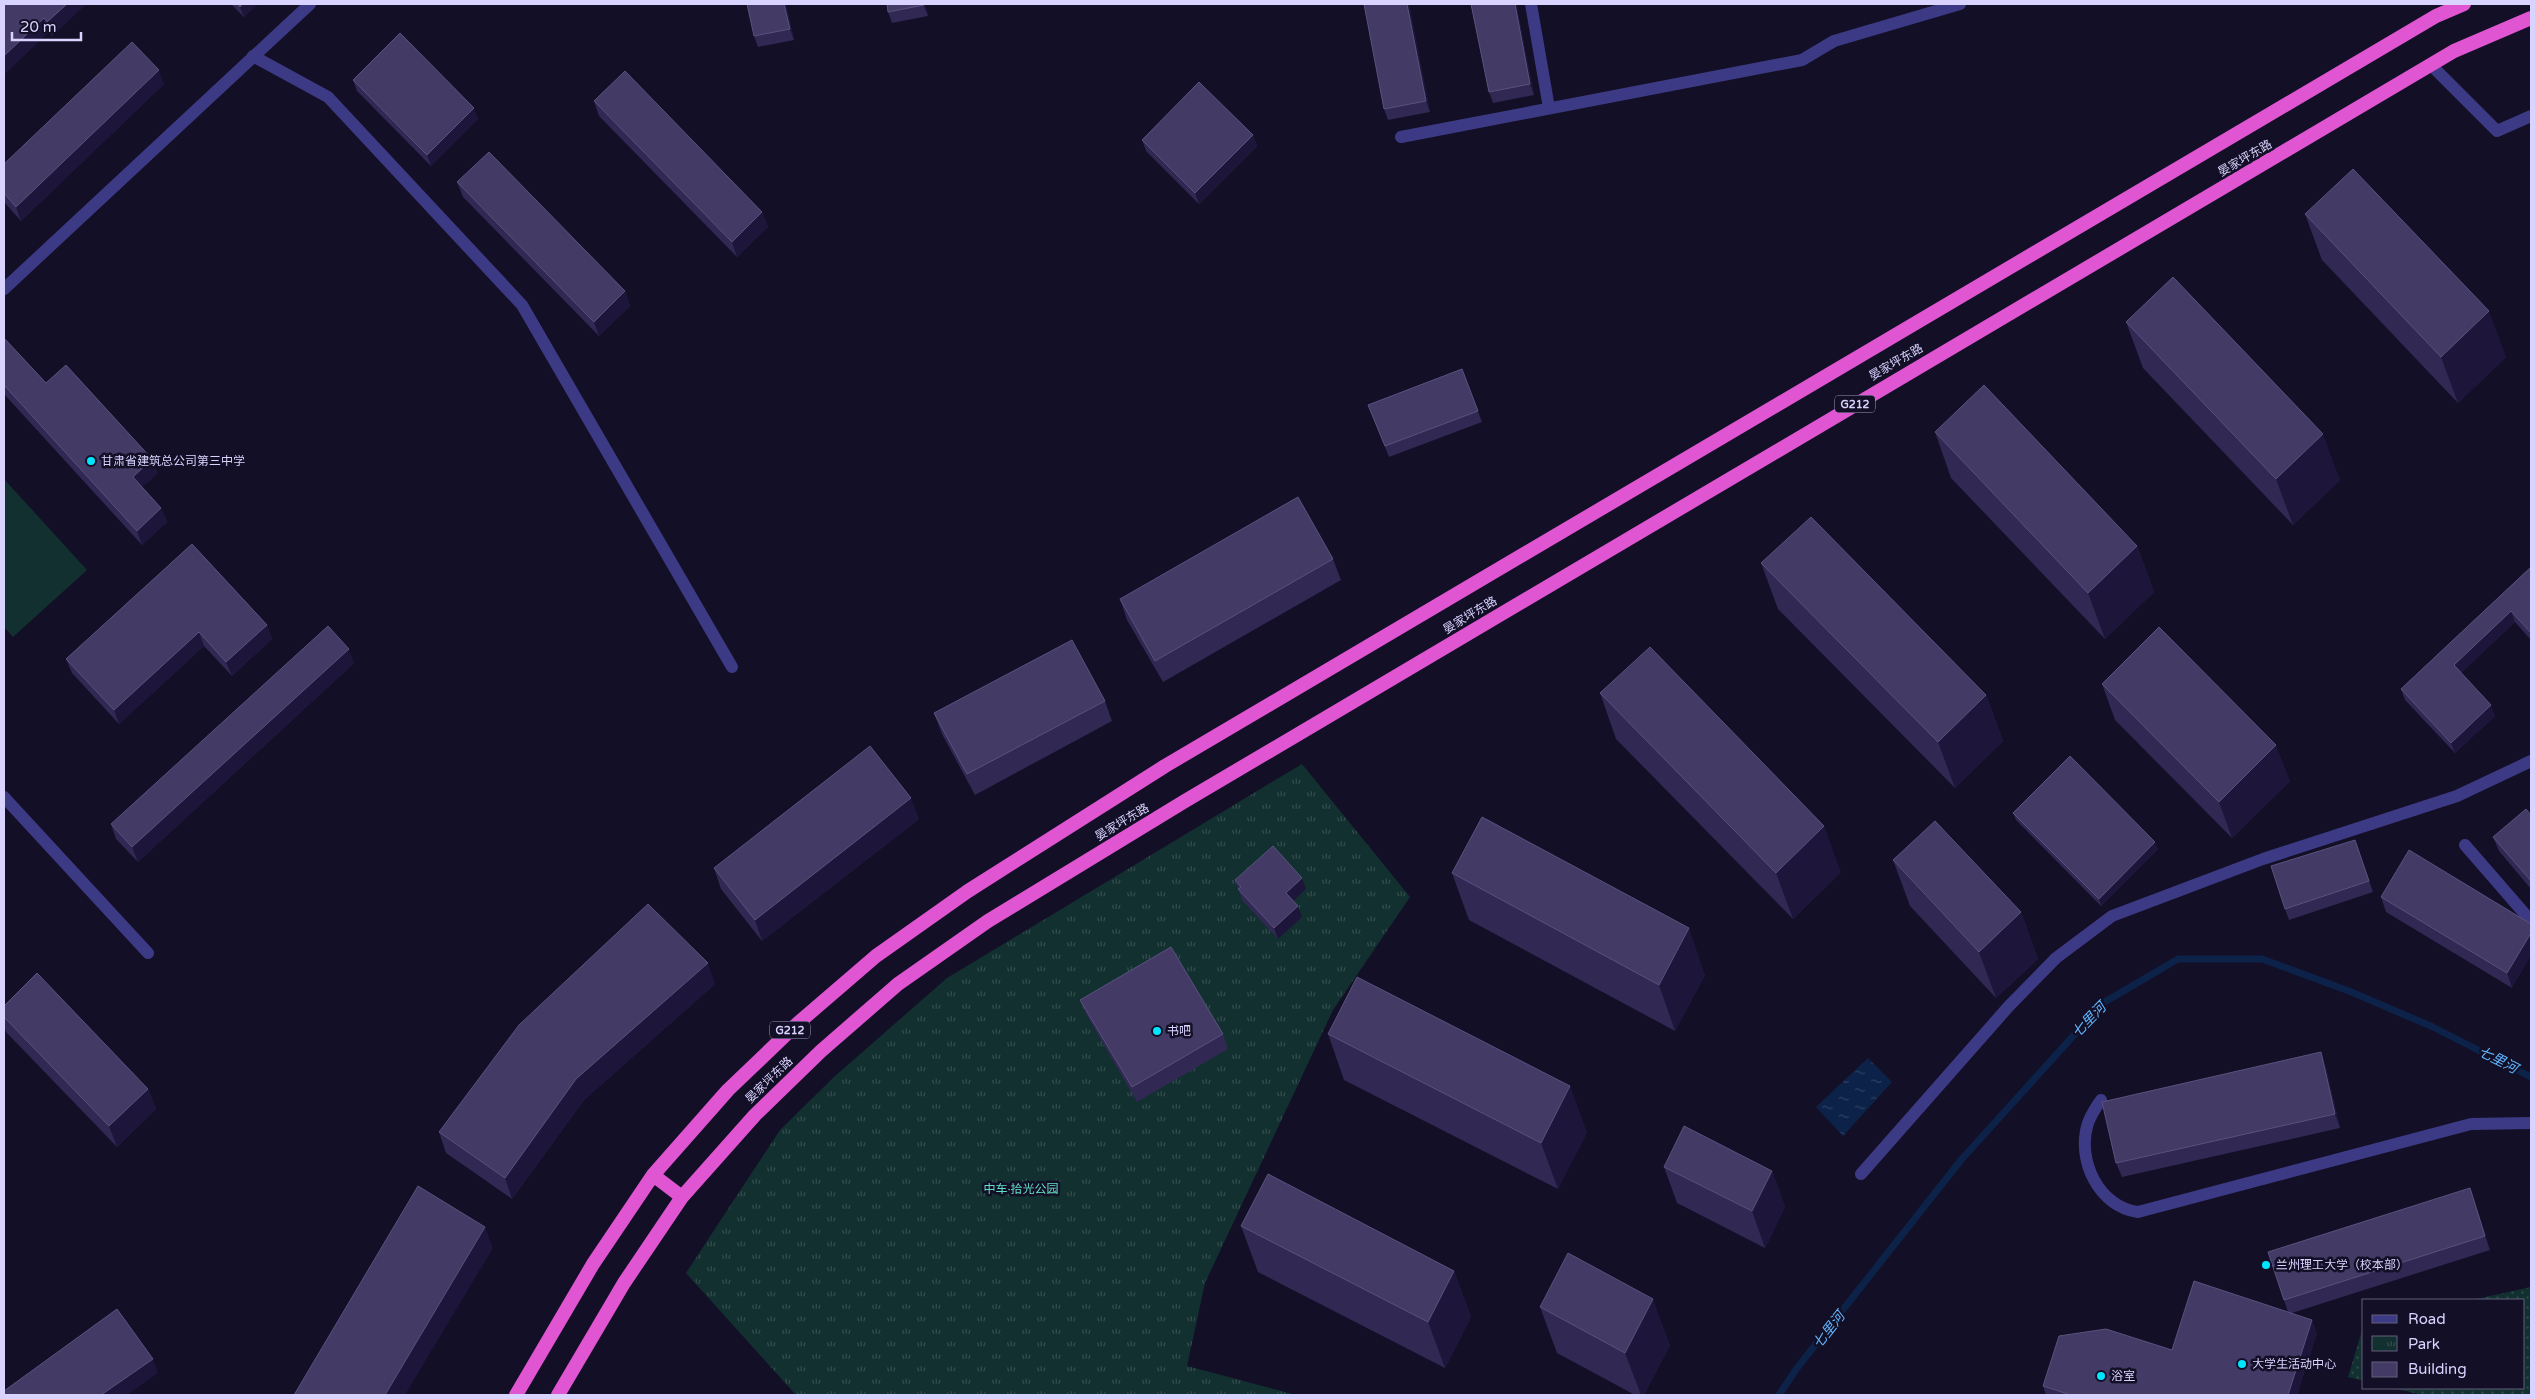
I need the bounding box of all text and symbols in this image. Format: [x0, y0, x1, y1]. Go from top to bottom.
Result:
scale bar [12, 10, 81, 42]
text: 20 m [20, 18, 57, 36]
street label: 晏家坪东路 [2216, 137, 2274, 179]
street label: 晏家坪东路 [1867, 341, 1925, 383]
road number: G212 [1835, 396, 1875, 412]
place label: 甘肃省建筑总公司第三中学 [101, 454, 245, 468]
marker: 甘肃省建筑总公司第三中学 [85, 455, 97, 467]
street label: 晏家坪东路 [1441, 594, 1499, 636]
street label: 晏家坪东路 [1093, 801, 1151, 843]
water label: 七里河 [2068, 997, 2112, 1041]
road number: G212 [770, 1022, 810, 1038]
place label: 书吧 [1167, 1024, 1191, 1038]
marker: 书吧 [1151, 1025, 1163, 1037]
water label: 七里河 [2475, 1043, 2523, 1078]
street label: 晏家坪东路 [743, 1054, 795, 1106]
park label: 中车·拾光公园 [983, 1182, 1059, 1196]
place label: 兰州理工大学（校本部） [2276, 1258, 2408, 1272]
marker: 兰州理工大学（校本部） [2260, 1259, 2272, 1271]
legend [2362, 1299, 2525, 1389]
water label: 七里河 [1809, 1306, 1850, 1352]
text: Road [2408, 1310, 2446, 1328]
text: Park [2408, 1335, 2440, 1353]
place label: 大学生活动中心 [2252, 1357, 2336, 1371]
marker: 大学生活动中心 [2236, 1358, 2248, 1370]
text: Building [2408, 1360, 2467, 1378]
place label: 浴室 [2111, 1369, 2135, 1383]
marker: 浴室 [2095, 1370, 2107, 1382]

